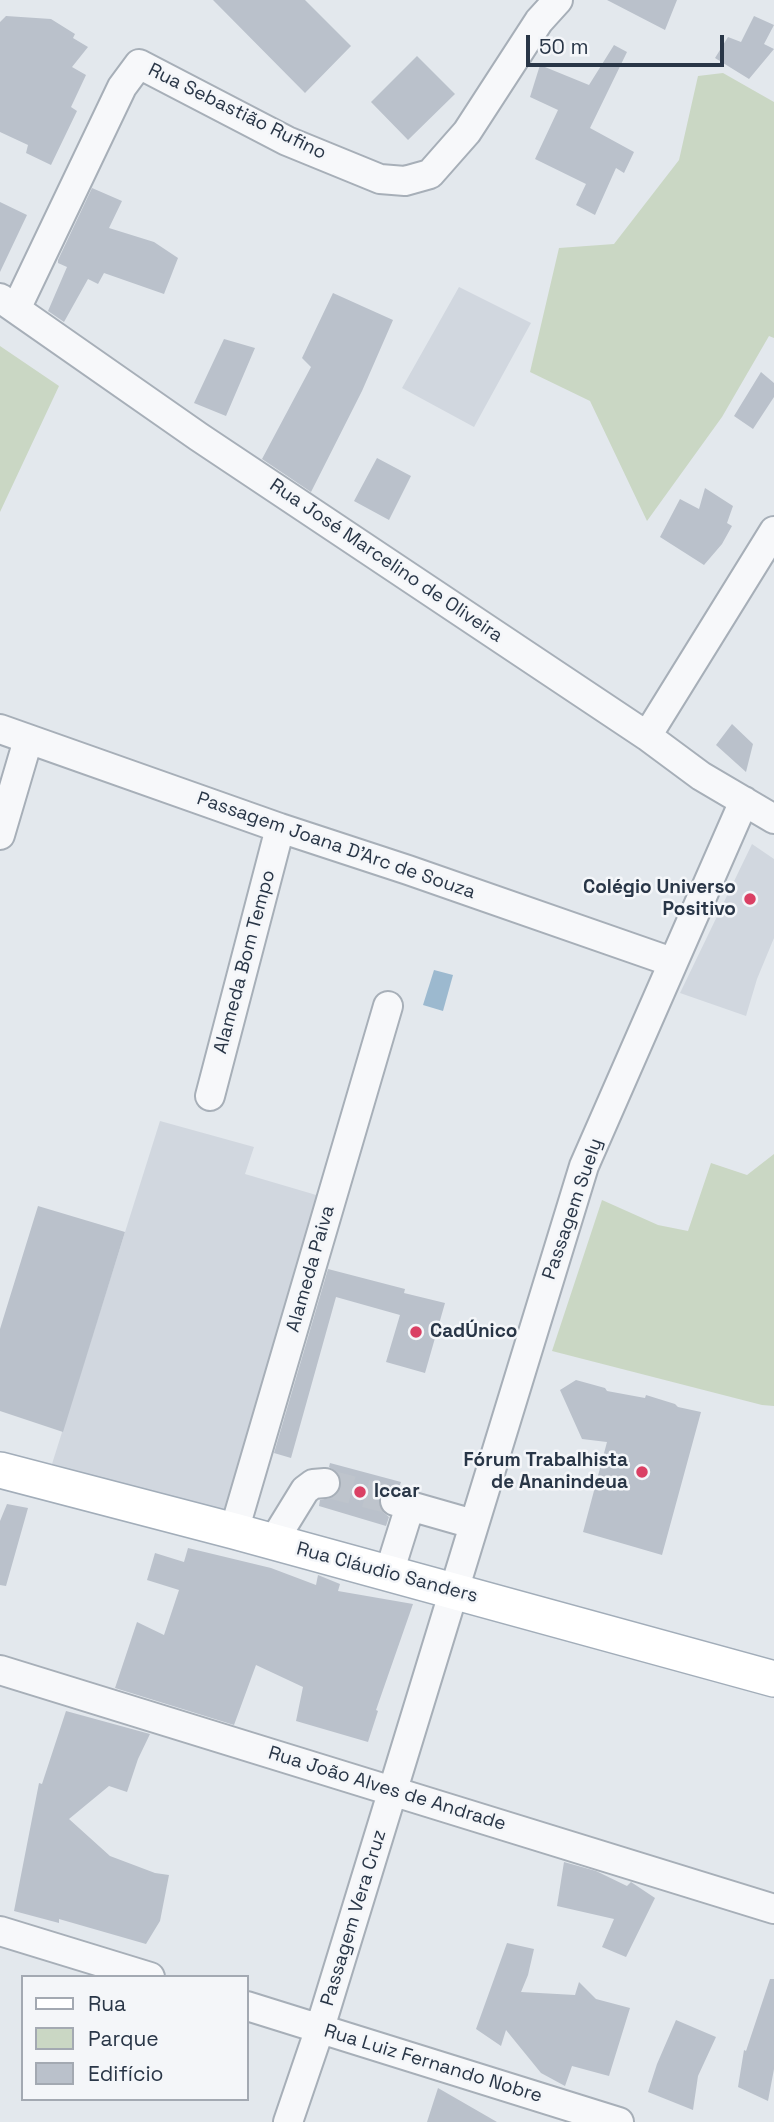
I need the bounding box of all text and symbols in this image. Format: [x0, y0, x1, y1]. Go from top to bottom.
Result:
scale bar [529, 21, 727, 65]
text: 50 m [539, 33, 589, 60]
street label: Rua Sebastião Rufino [144, 59, 330, 165]
street label: Rua José Marcelino de Oliveira [265, 474, 507, 648]
street label: Passagem Joana D'Arc de Souza [194, 788, 478, 904]
street label: Alameda Bom Tempo [209, 868, 281, 1056]
place label: Colégio Universo Positivo [583, 877, 736, 921]
marker: Colégio Universo Positivo [742, 891, 758, 907]
street label: Passagem Suely [538, 1135, 608, 1283]
street label: Alameda Paiva [282, 1203, 340, 1335]
place label: CadÚnico [430, 1321, 517, 1343]
marker: CadÚnico [408, 1324, 424, 1340]
place label: Fórum Trabalhista de Ananindeua [464, 1450, 628, 1494]
marker: Fórum Trabalhista de Ananindeua [634, 1464, 650, 1480]
place label: Iccar [374, 1481, 420, 1503]
marker: Iccar [352, 1484, 368, 1500]
street label: Rua Cláudio Sanders [294, 1538, 480, 1608]
street label: Rua João Alves de Andrade [266, 1742, 508, 1836]
street label: Passagem Vera Cruz [316, 1827, 392, 2009]
legend [21, 1975, 248, 2101]
text: Rua [88, 1990, 126, 2017]
street label: Rua Luiz Fernando Nobre [321, 2020, 545, 2108]
text: Parque [88, 2025, 159, 2052]
text: Edifício [88, 2060, 164, 2087]

